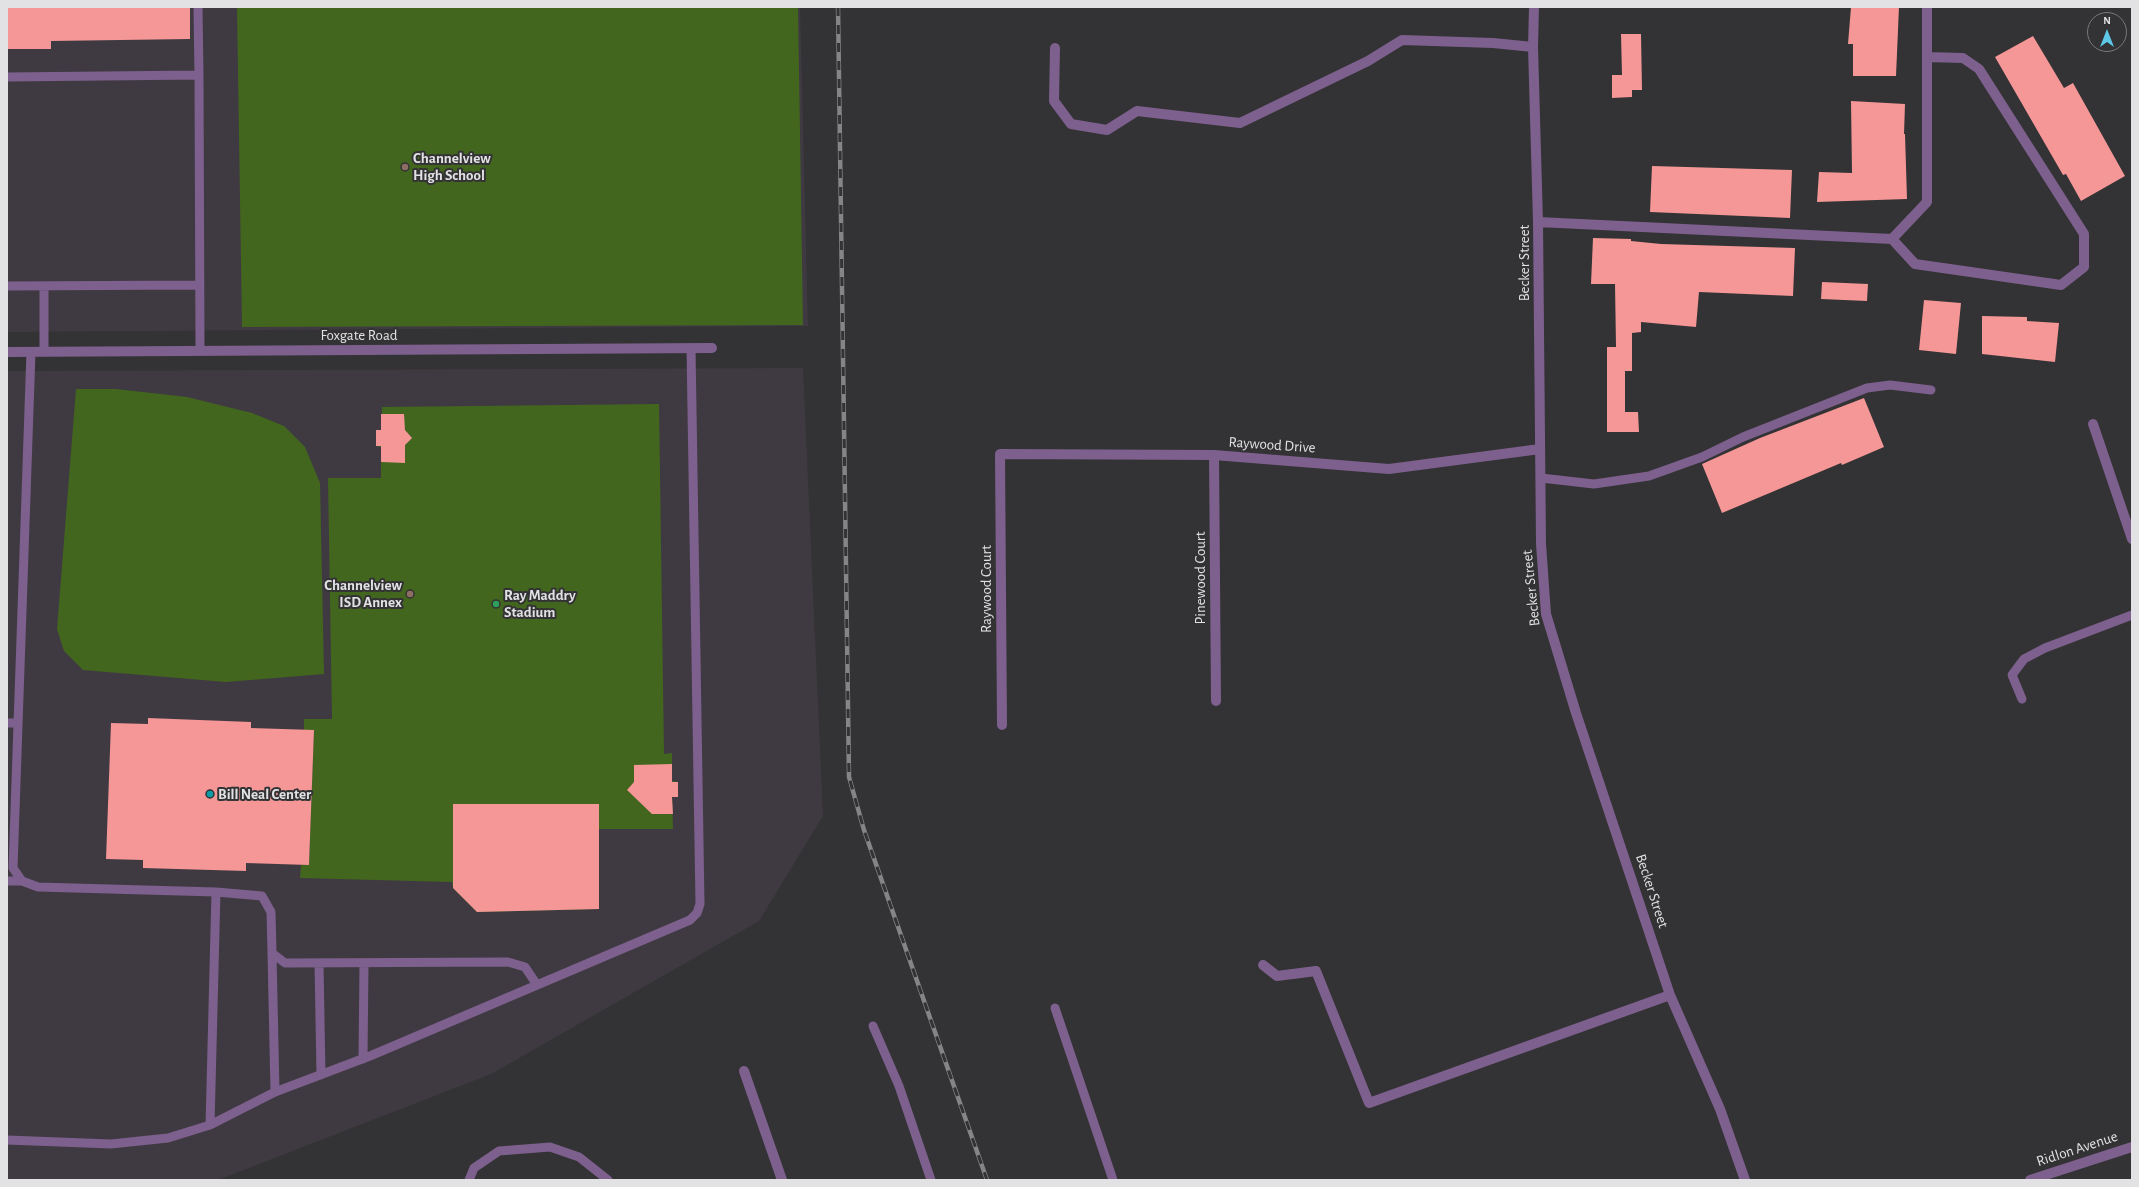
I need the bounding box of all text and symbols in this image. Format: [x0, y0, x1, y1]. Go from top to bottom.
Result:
north arrow [2087, 12, 2127, 52]
text: N [2103, 15, 2111, 26]
place label: Channelview High School [413, 149, 491, 184]
marker: Channelview High School [400, 162, 410, 172]
street label: Becker Street [1515, 225, 1533, 301]
street label: Foxgate Road [320, 326, 398, 344]
street label: Raywood Drive [1228, 433, 1316, 457]
street label: Pinewood Court [1191, 532, 1209, 624]
street label: Raywood Court [977, 545, 995, 633]
street label: Becker Street [1518, 549, 1544, 627]
place label: Channelview ISD Annex [324, 576, 402, 611]
place label: Ray Maddry Stadium [504, 586, 576, 621]
marker: Channelview ISD Annex [405, 589, 415, 599]
marker: Ray Maddry Stadium [491, 599, 501, 609]
place label: Bill Neal Center [218, 785, 311, 803]
marker: Bill Neal Center [205, 789, 215, 799]
street label: Becker Street [1632, 852, 1672, 930]
street label: Ridlon Avenue [2034, 1127, 2120, 1171]

